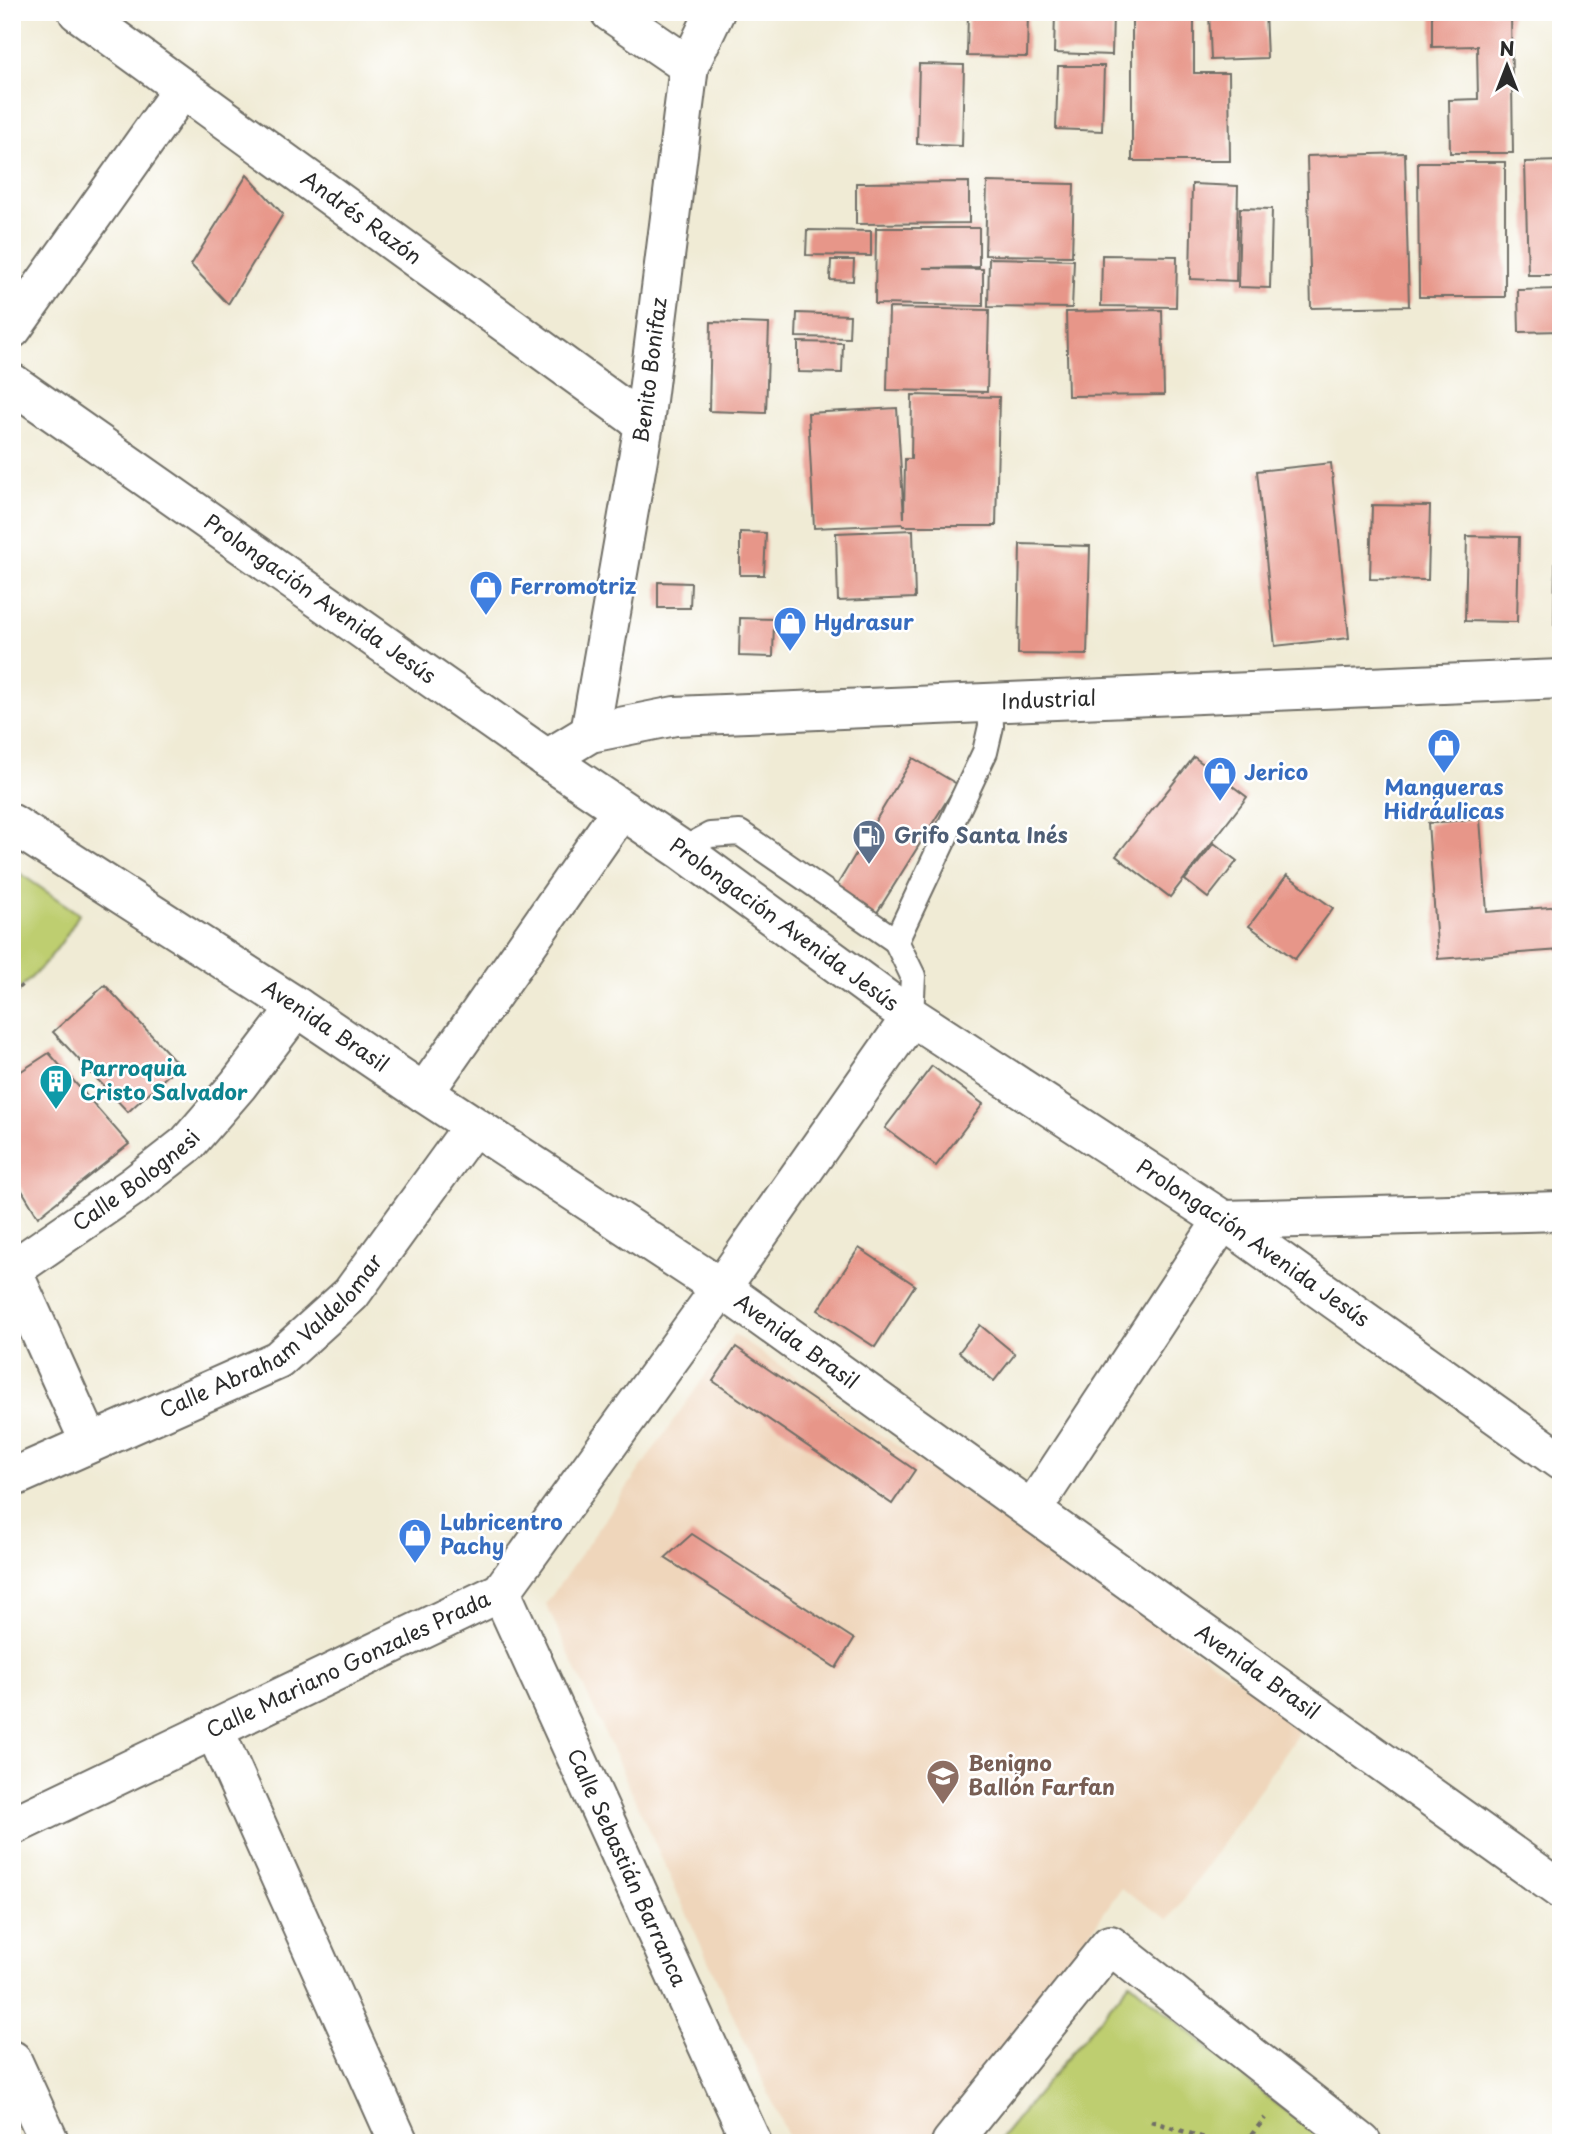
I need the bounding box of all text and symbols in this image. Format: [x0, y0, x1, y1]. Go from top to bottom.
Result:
north arrow [1472, 32, 1542, 102]
text: N [1499, 34, 1515, 62]
street label: Andrés Razón [295, 161, 429, 271]
street label: Benito Bonifaz [623, 295, 674, 445]
street label: Prolongación Avenida Jesús [198, 505, 443, 690]
shop icon: Ferromotriz [467, 568, 505, 617]
place label: Ferromotriz [510, 569, 637, 601]
shop icon: Hydrasur [771, 604, 809, 653]
place label: Hydrasur [814, 605, 914, 637]
street label: Industrial [1000, 680, 1097, 716]
shop icon: Mangueras Hidráulicas [1425, 726, 1463, 775]
shop icon: Jerico [1201, 754, 1239, 803]
place label: Jerico [1244, 755, 1308, 787]
place label: Mangueras Hidráulicas [1384, 770, 1504, 826]
fuel station icon: Grifo Santa Inés [850, 817, 888, 866]
place label: Grifo Santa Inés [894, 818, 1068, 850]
street label: Prolongación Avenida Jesús [664, 828, 906, 1018]
street label: Avenida Brasil [257, 971, 396, 1079]
place label: Parroquia Cristo Salvador [80, 1051, 248, 1107]
building icon: Parroquia Cristo Salvador [37, 1062, 75, 1111]
street label: Calle Bolognesi [65, 1122, 207, 1238]
street label: Prolongación Avenida Jesús [1131, 1150, 1377, 1334]
street label: Calle Abraham Valdelomar [154, 1246, 390, 1425]
street label: Avenida Brasil [729, 1285, 866, 1396]
place label: Lubricentro Pachy [440, 1505, 563, 1561]
shop icon: Lubricentro Pachy [396, 1516, 434, 1565]
street label: Calle Mariano Gonzales Prada [200, 1581, 496, 1745]
street label: Avenida Brasil [1189, 1615, 1327, 1726]
street label: Calle Sebastián Barranca [560, 1743, 697, 1991]
place label: Benigno Ballón Farfan [968, 1746, 1115, 1802]
school or university icon: Benigno Ballón Farfan [924, 1757, 962, 1806]

